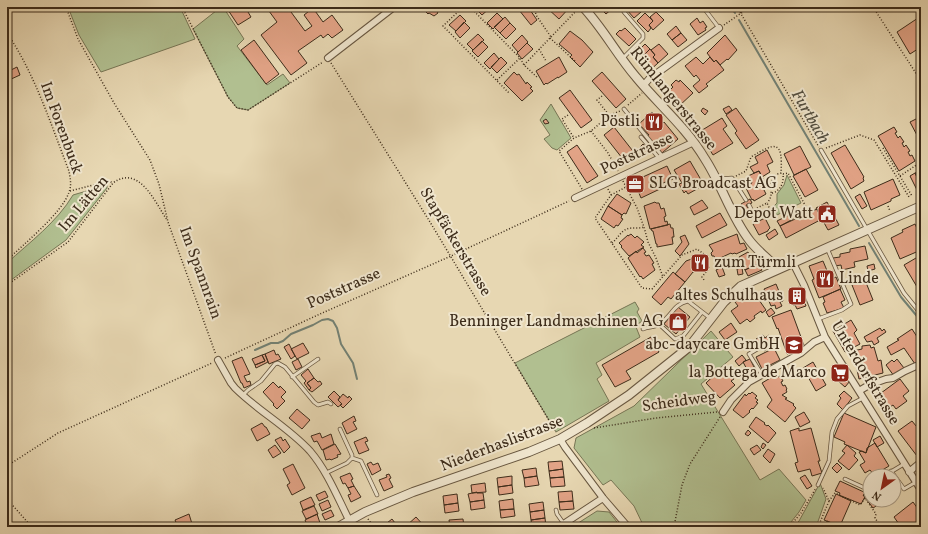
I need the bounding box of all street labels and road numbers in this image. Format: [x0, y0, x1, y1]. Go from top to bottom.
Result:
street label: Rümlangerstrasse [624, 43, 722, 155]
street label: Im Forenbuck [34, 79, 88, 178]
street label: Poststrasse [597, 127, 677, 181]
street label: Im Lätten [54, 171, 114, 237]
street label: Stapfäckerstrasse [414, 184, 496, 300]
street label: Im Spannrain [173, 224, 227, 322]
street label: Poststrasse [304, 263, 384, 315]
street label: Unterdorfstrasse [825, 317, 905, 429]
street label: Scheidweg [641, 386, 717, 418]
street label: Niederhaslistrasse [437, 410, 567, 478]

